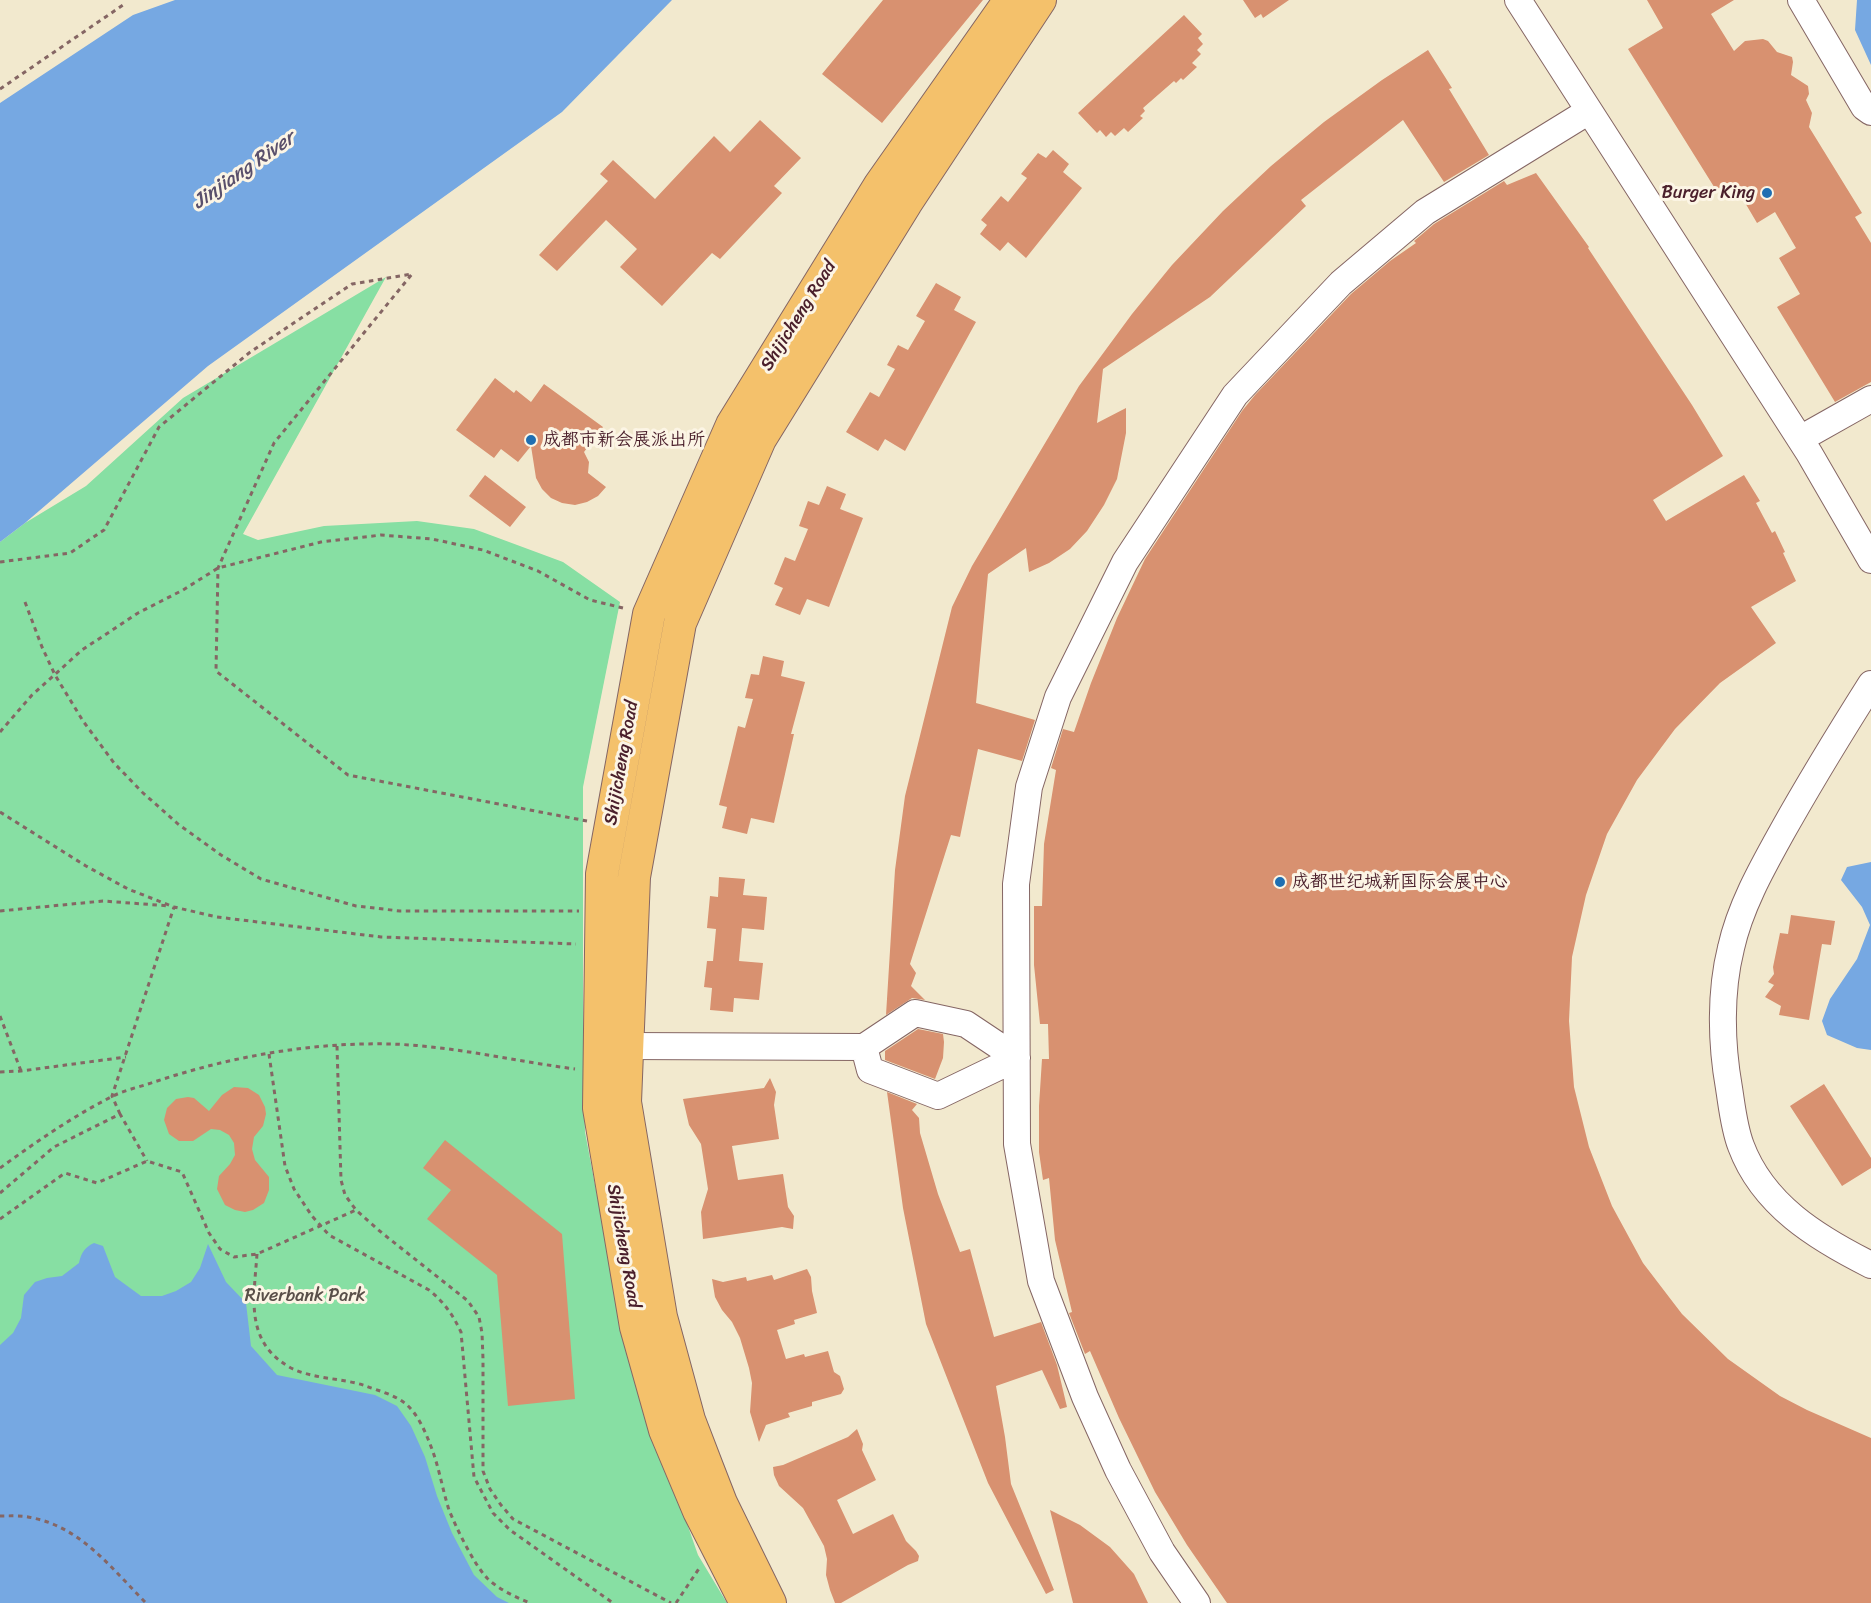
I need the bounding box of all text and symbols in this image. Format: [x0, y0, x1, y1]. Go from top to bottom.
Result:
water label: Jinjiang River [188, 127, 300, 215]
place label: Burger King [1662, 182, 1755, 204]
marker: Burger King [1760, 186, 1774, 200]
street label: Shijicheng Road [757, 257, 841, 375]
place label: 成都市新会展派出所 [543, 429, 705, 451]
marker: 成都市新会展派出所 [524, 433, 538, 447]
street label: Shijicheng Road [600, 699, 644, 827]
place label: 成都世纪城新国际会展中心 [1292, 871, 1508, 893]
marker: 成都世纪城新国际会展中心 [1273, 875, 1287, 889]
street label: Shijicheng Road [601, 1182, 645, 1310]
park label: Riverbank Park [245, 1285, 365, 1307]

